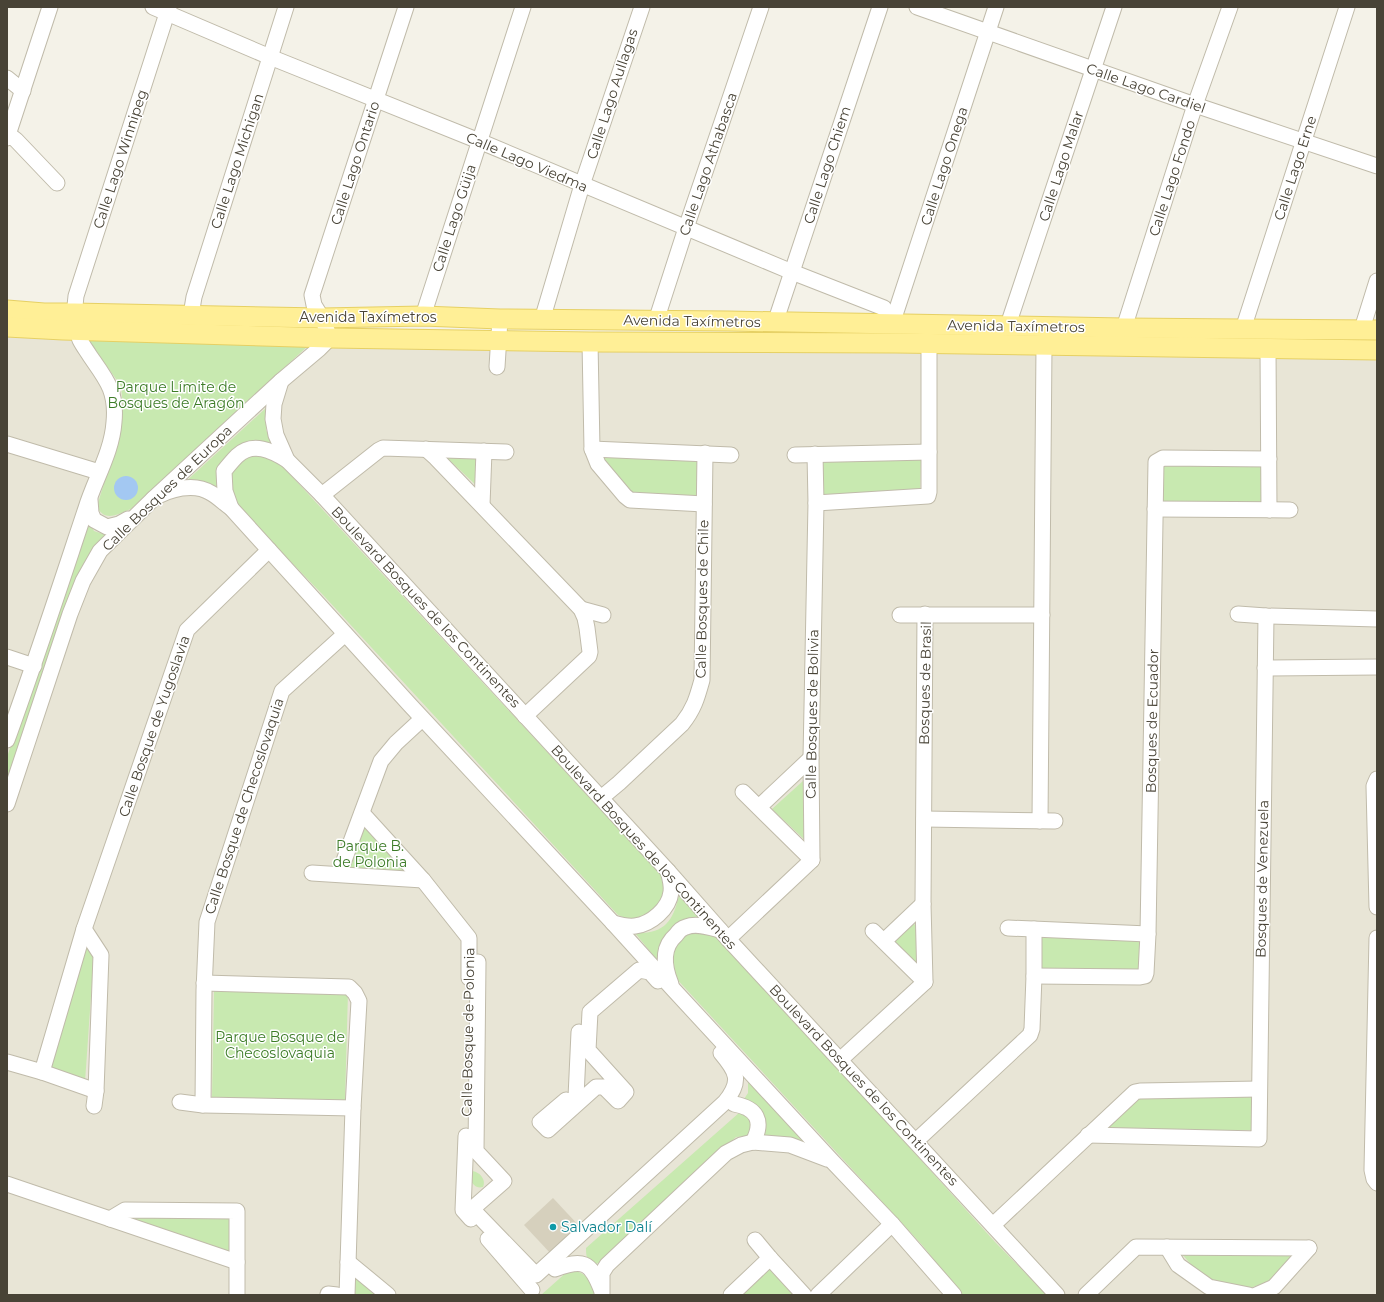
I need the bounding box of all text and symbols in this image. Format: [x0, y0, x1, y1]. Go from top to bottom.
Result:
street label: Calle Lago Aullagas [582, 26, 642, 161]
street label: Calle Lago Cardiel [1084, 59, 1208, 117]
street label: Calle Lago Winnipeg [89, 87, 151, 231]
street label: Calle Lago Athabasca [675, 90, 741, 238]
street label: Calle Lago Michigan [207, 91, 267, 231]
street label: Calle Lago Ontario [326, 99, 384, 227]
street label: Calle Lago Chiem [799, 104, 855, 226]
street label: Calle Lago Onega [916, 104, 972, 228]
street label: Calle Lago Malar [1035, 108, 1088, 224]
street label: Calle Lago Erne [1270, 113, 1320, 223]
street label: Calle Lago Fondo [1145, 117, 1199, 239]
street label: Calle Lago Viedma [463, 128, 591, 196]
street label: Calle Lago Güija [428, 162, 480, 274]
street label: Avenida Taxímetros [299, 308, 437, 326]
street label: Avenida Taxímetros [623, 311, 761, 331]
street label: Avenida Taxímetros [947, 316, 1085, 336]
park label: Parque Límite de Bosques de Aragón [108, 378, 244, 412]
street label: Calle Bosques de Europa [98, 421, 236, 555]
street label: Boulevard Bosques de los Continentes [328, 502, 524, 712]
street label: Calle Bosques de Chile [692, 519, 712, 679]
street label: Bosques de Brasil [915, 621, 935, 745]
street label: Calle Bosques de Bolivia [802, 629, 822, 799]
street label: Calle Bosque de Yugoslavia [114, 633, 194, 819]
street label: Bosques de Ecuador [1142, 648, 1162, 793]
street label: Calle Bosque de Checoslovaquia [200, 695, 288, 917]
street label: Boulevard Bosques de los Continentes [547, 741, 741, 953]
street label: Bosques de Venezuela [1252, 800, 1272, 958]
park label: Parque B. de Polonia [333, 837, 407, 871]
street label: Calle Bosque de Polonia [458, 947, 478, 1117]
street label: Boulevard Bosques de los Continentes [766, 980, 962, 1190]
park label: Parque Bosque de Checoslovaquia [215, 1028, 345, 1062]
place label: Salvador Dalí [561, 1218, 653, 1236]
marker: Salvador Dalí [548, 1222, 558, 1232]

